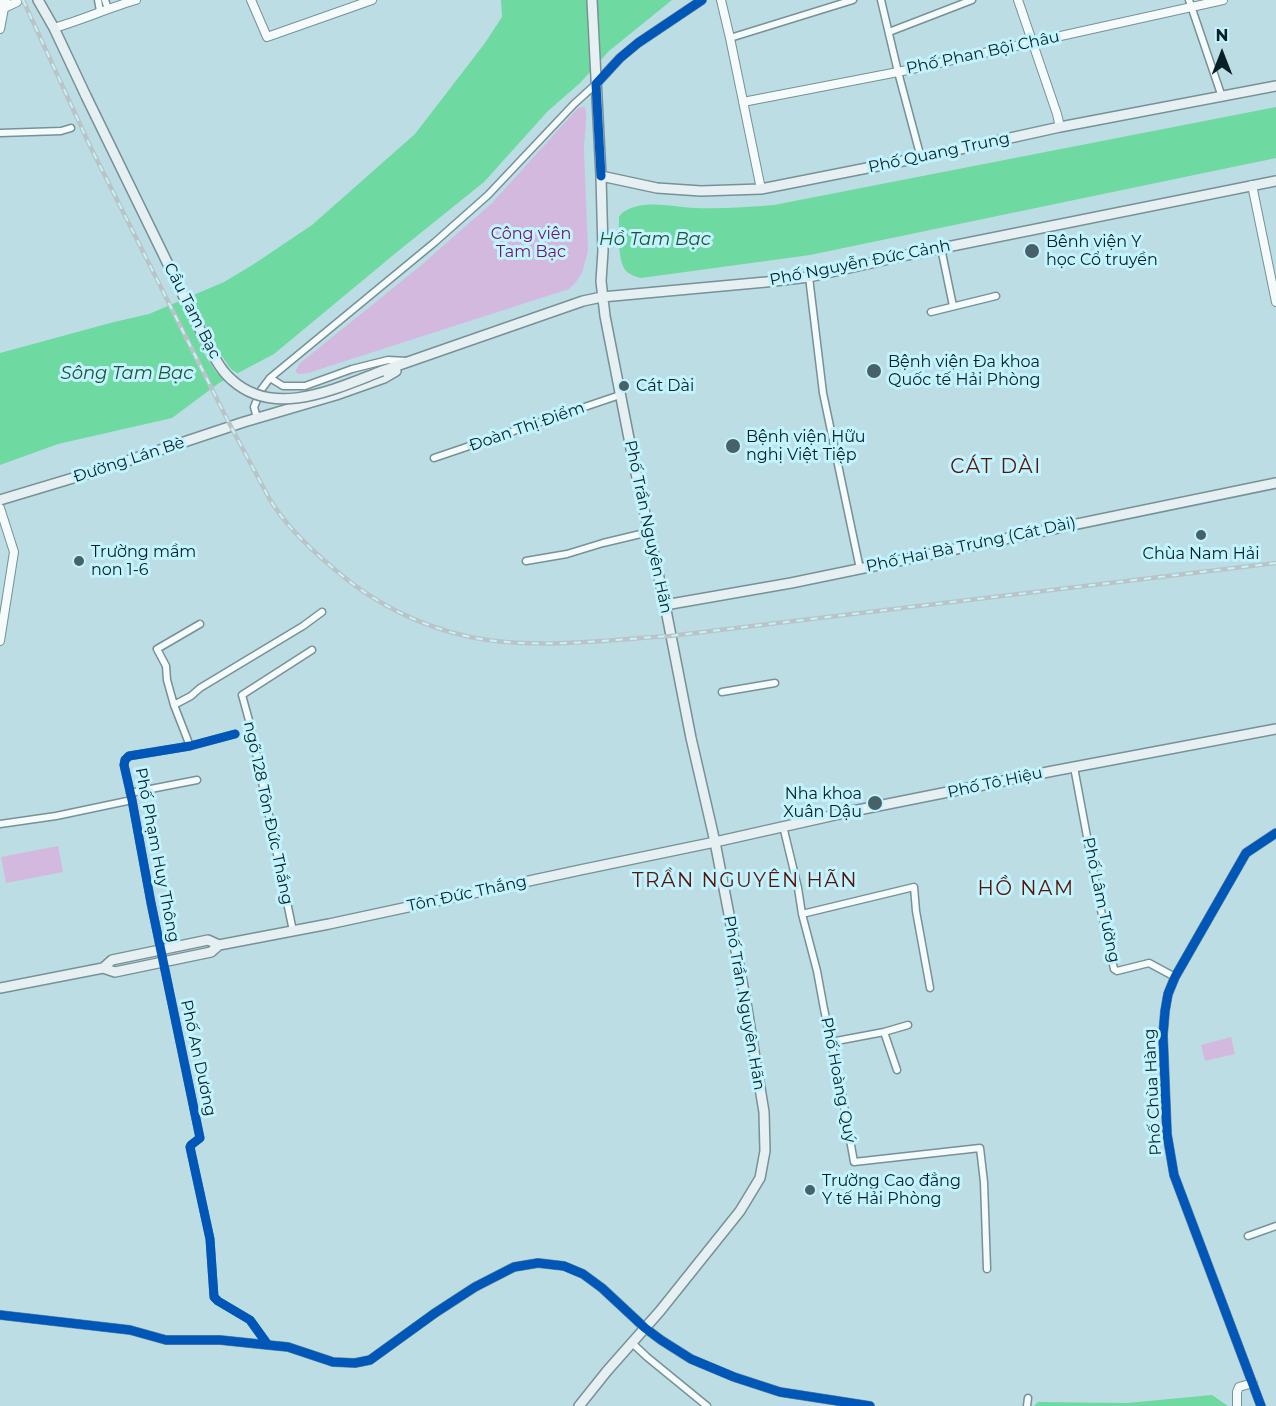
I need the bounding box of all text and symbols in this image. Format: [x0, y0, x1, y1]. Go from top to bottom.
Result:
north arrow [1192, 24, 1252, 84]
text: N [1216, 26, 1228, 45]
street label: Phố Phan Bội Châu [905, 27, 1061, 79]
street label: Phố Quang Trung [867, 129, 1011, 177]
park label: Công viên Tam Bạc [491, 224, 571, 262]
water label: Hồ Tam Bạc [599, 229, 711, 251]
place label: Bênh viện Y học Cổ truyền [1046, 232, 1158, 270]
street label: Phố Nguyễn Đức Cảnh [768, 236, 952, 290]
marker: Bênh viện Y học Cổ truyền [1023, 242, 1041, 260]
street label: Cầu Tam Bạc [160, 260, 224, 362]
place label: Bệnh viện Đa khoa Quốc tế Hải Phòng [888, 352, 1041, 390]
marker: Bệnh viện Đa khoa Quốc tế Hải Phòng [865, 362, 883, 380]
water label: Sông Tam Bạc [61, 363, 193, 385]
place label: Cát Dài [636, 376, 694, 396]
marker: Cát Dài [617, 379, 631, 393]
street label: Đoàn Thị Điểm [467, 398, 587, 456]
place label: Bệnh viện Hữu nghị Việt Tiệp [746, 427, 866, 465]
street label: Đường Lán Bè [71, 433, 187, 487]
marker: Bệnh viện Hữu nghị Việt Tiệp [724, 437, 742, 455]
street label: Phố Trần Nguyên Hãn [620, 439, 676, 615]
district label: CÁT DÀI [950, 455, 1042, 479]
street label: Phố Hai Bà Trưng (Cát Dài) [864, 513, 1078, 577]
marker: Chùa Nam Hải [1194, 528, 1208, 542]
place label: Trường mầm non 1-6 [91, 542, 196, 580]
place label: Chùa Nam Hải [1143, 544, 1259, 564]
marker: Trường mầm non 1-6 [72, 554, 86, 568]
street label: ngõ 128 Tôn Đức Thắng [239, 720, 297, 906]
street label: Phố Tô Hiệu [946, 764, 1044, 802]
street label: Phố Phạm Huy Thông [131, 766, 183, 944]
place label: Nha khoa Xuân Dậu [783, 784, 862, 822]
marker: Nha khoa Xuân Dậu [866, 794, 884, 812]
street label: Phố Lâm Tường [1078, 835, 1124, 965]
district label: TRẦN NGUYÊN HÃN [632, 869, 858, 893]
street label: Tôn Đức Thắng [406, 872, 528, 916]
district label: HỒ NAM [978, 877, 1074, 901]
street label: Phố Trần Nguyên Hãn [719, 914, 769, 1092]
street label: Phố An Dương [176, 998, 220, 1118]
street label: Phố Hoàng Quý [816, 1015, 860, 1145]
street label: Phố Chùa Hàng [1140, 1028, 1166, 1156]
place label: Trường Cao đẳng Y tế Hải Phòng [822, 1171, 961, 1209]
marker: Trường Cao đẳng Y tế Hải Phòng [803, 1183, 817, 1197]

